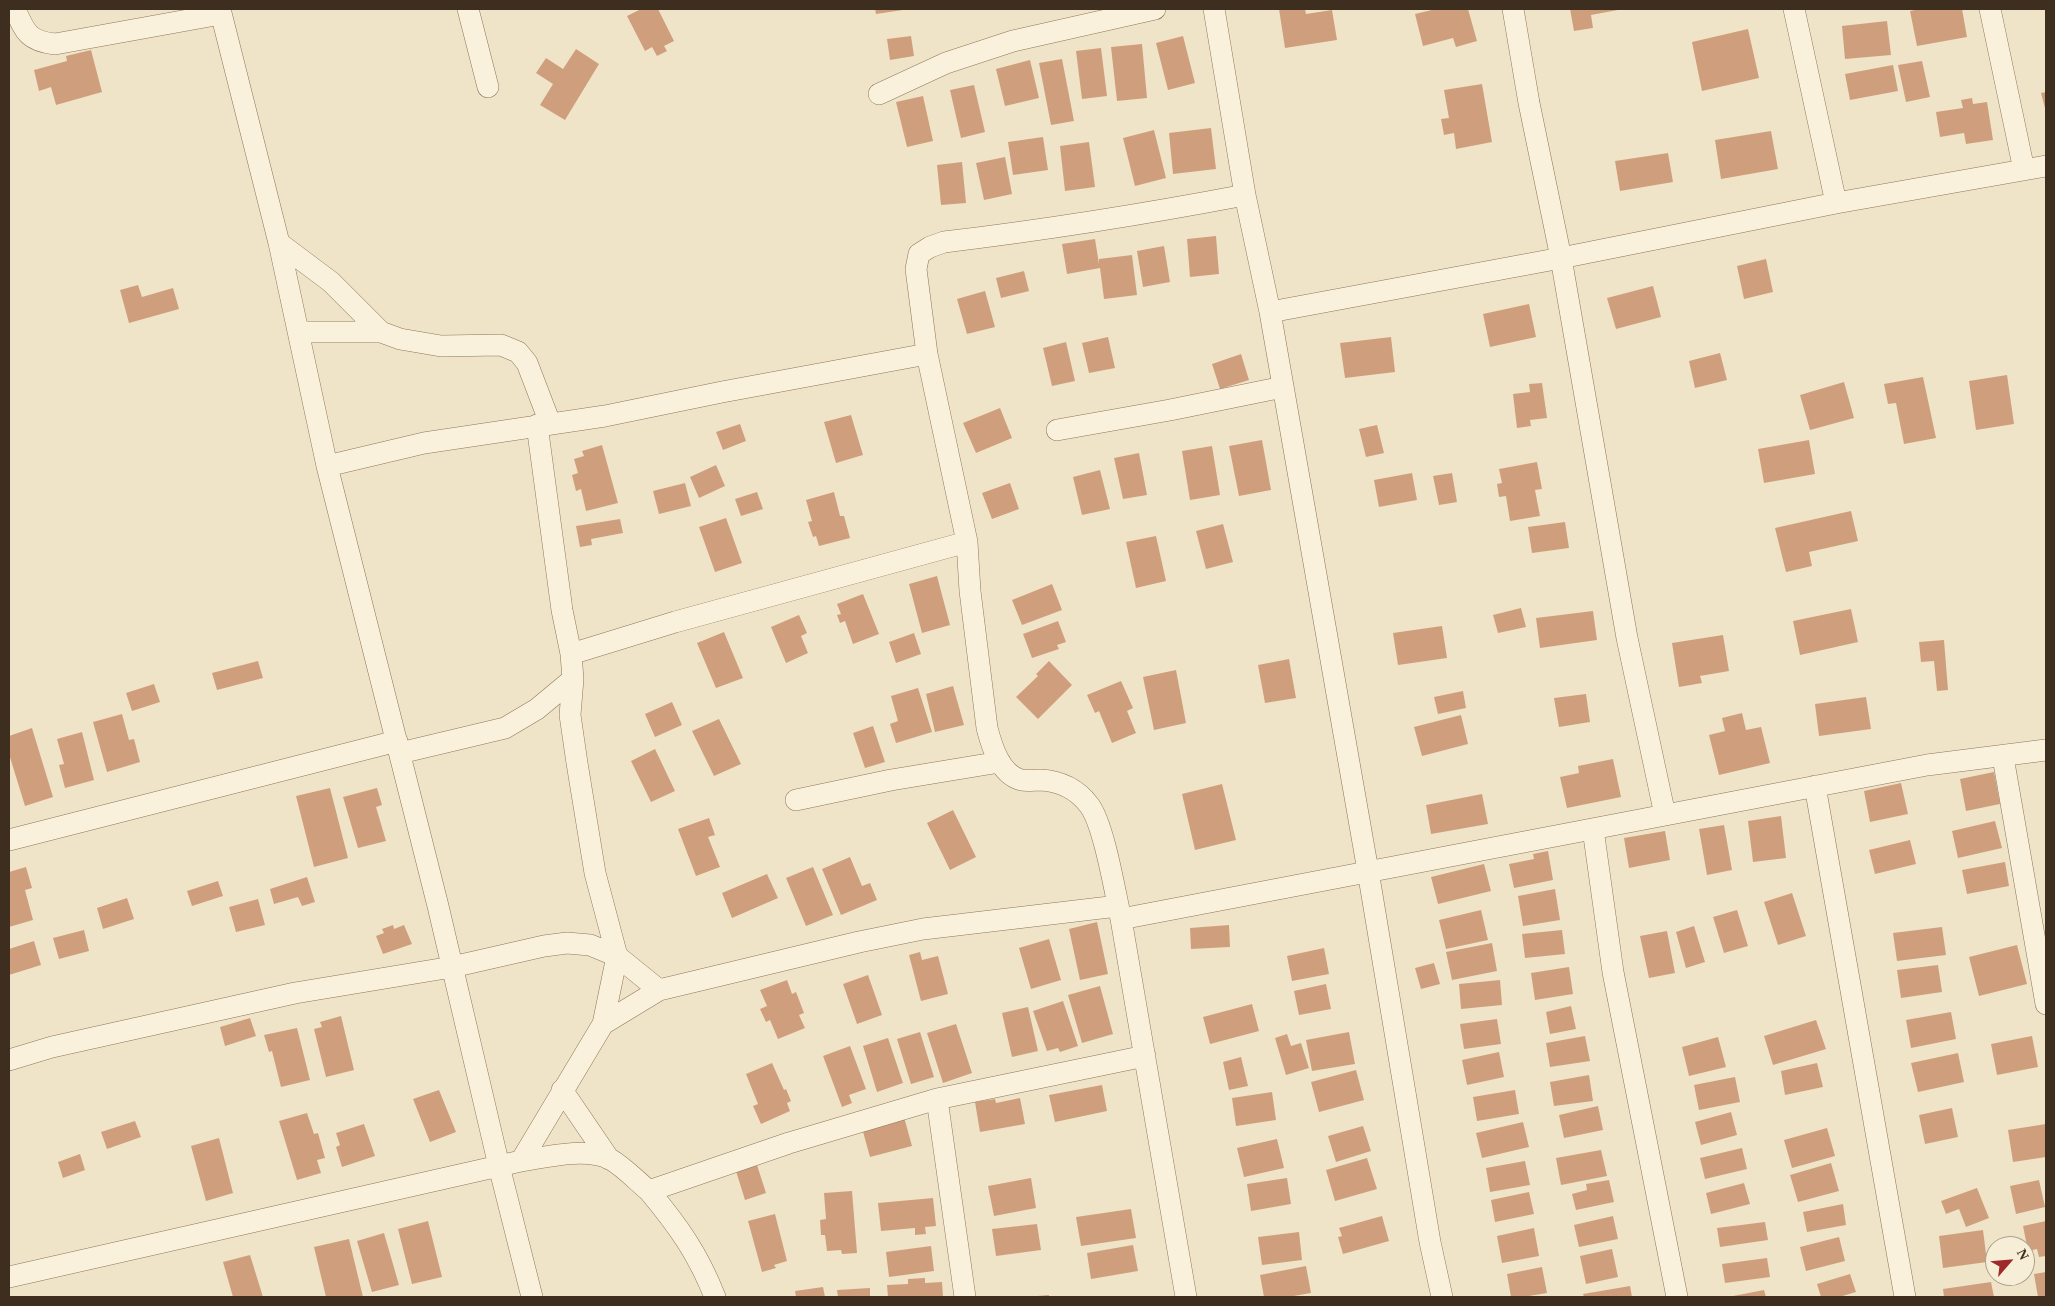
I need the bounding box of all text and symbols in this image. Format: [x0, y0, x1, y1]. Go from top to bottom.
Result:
north arrow [1985, 1236, 2035, 1286]
text: N [2014, 1247, 2032, 1262]

